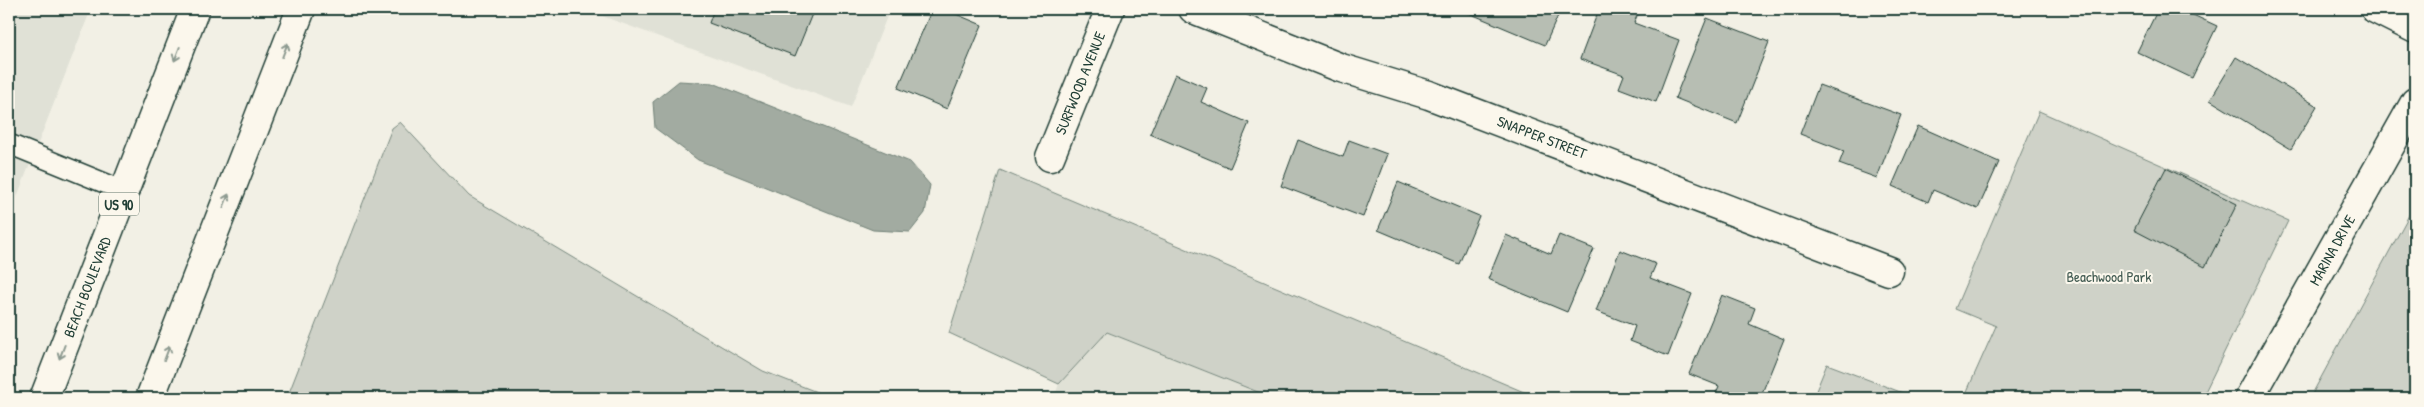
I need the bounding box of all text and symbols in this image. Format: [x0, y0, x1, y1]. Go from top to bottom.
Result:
street label: SURFWOOD AVENUE [1050, 28, 1110, 138]
one-way arrow [281, 43, 290, 58]
one-way arrow [172, 46, 182, 61]
street label: SNAPPER STREET [1494, 110, 1591, 164]
road number: US 90 [99, 192, 139, 215]
one-way arrow [222, 194, 231, 209]
street label: MARINA DRIVE [2304, 211, 2360, 289]
street label: BEACH BOULEVARD [58, 233, 116, 340]
park label: Beachwood Park [2066, 266, 2152, 287]
one-way arrow [56, 345, 65, 360]
one-way arrow [163, 346, 172, 361]

